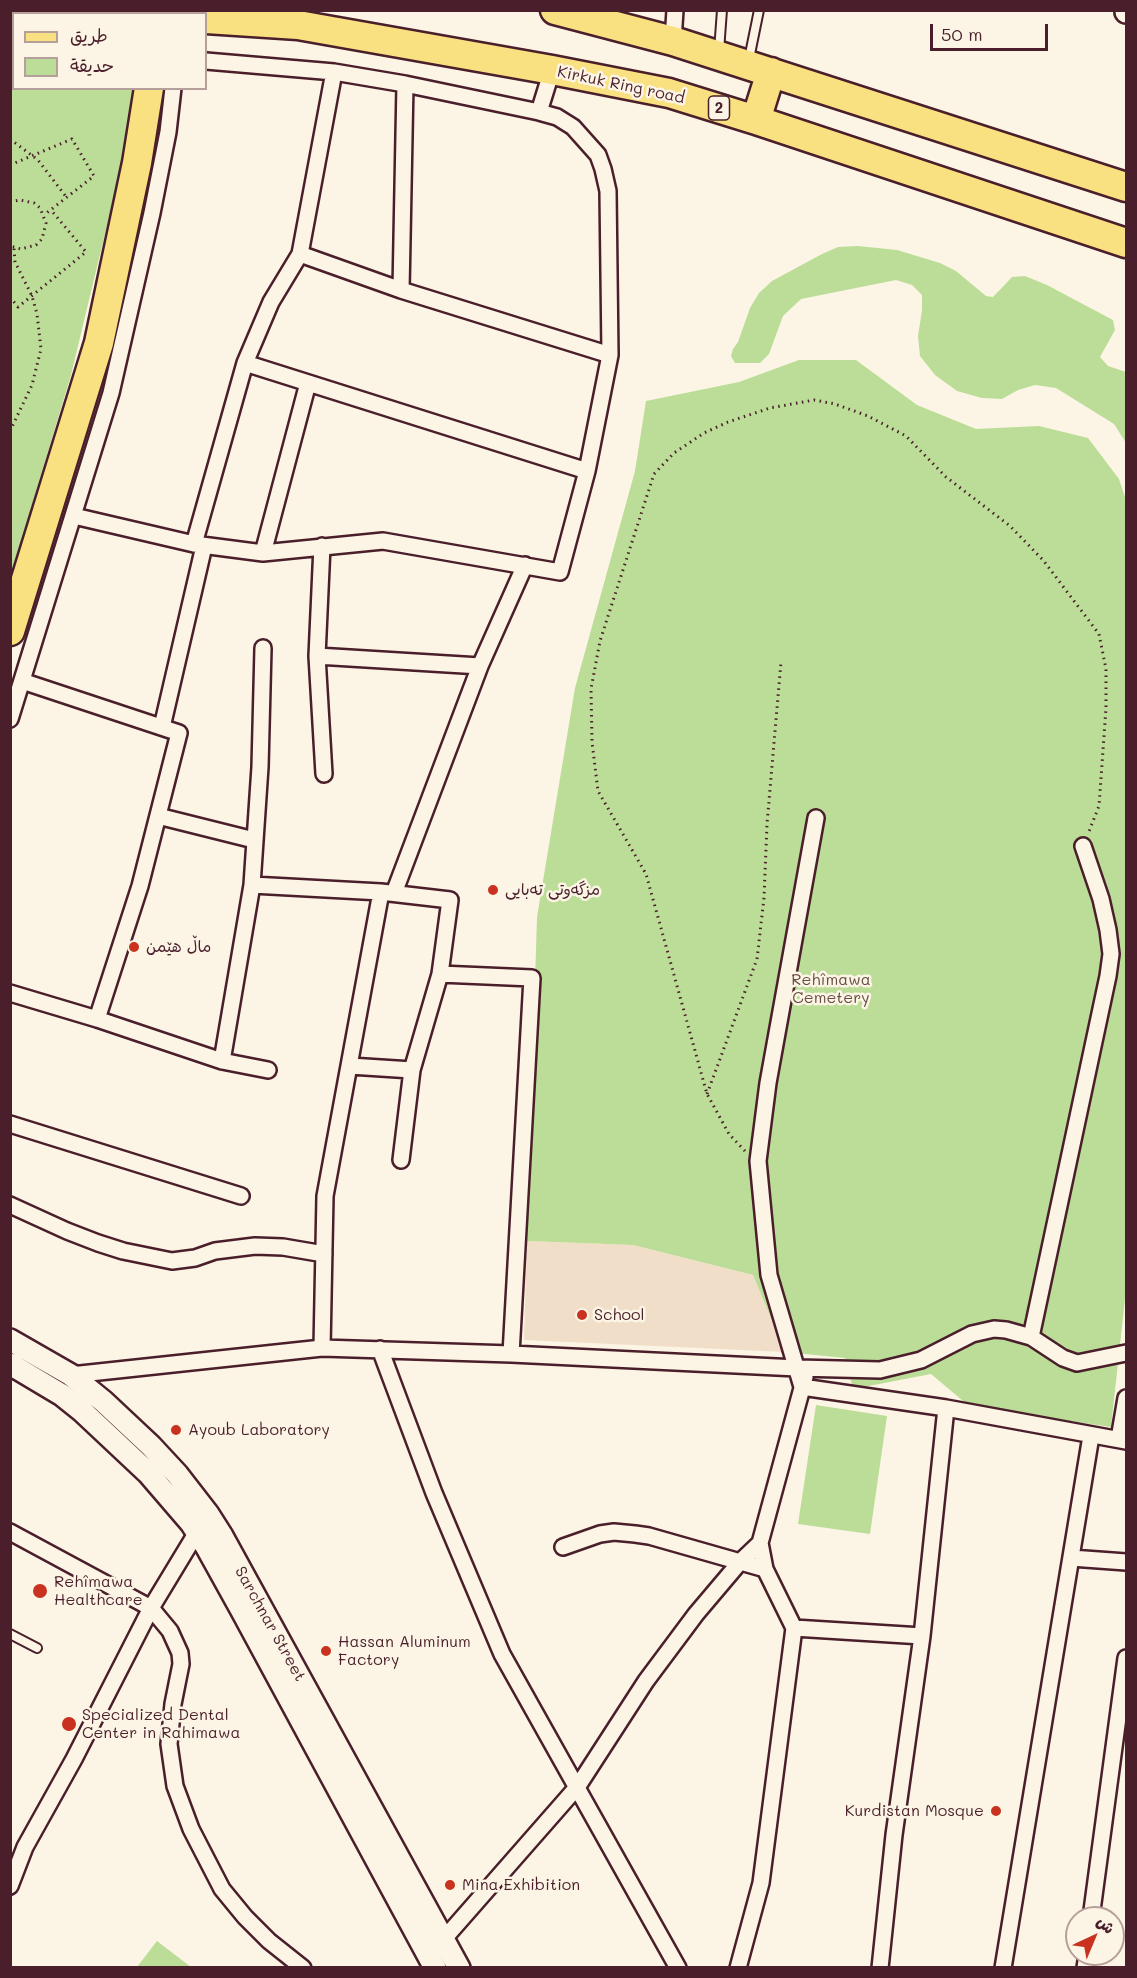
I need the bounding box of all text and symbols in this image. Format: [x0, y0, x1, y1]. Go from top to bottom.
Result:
legend [12, 12, 207, 90]
scale bar [933, 12, 1052, 50]
text: 50 m [941, 22, 983, 46]
text: طريق [70, 23, 108, 47]
text: حديقة [70, 53, 114, 77]
street label: Kirkuk Ring road [556, 62, 686, 108]
road number: 2 [708, 96, 730, 120]
place label: مزگەوتی تەبایی [505, 880, 600, 900]
marker: مزگەوتی تەبایی [486, 883, 500, 897]
place label: ماڵ هێمن [146, 937, 211, 957]
marker: ماڵ هێمن [127, 940, 141, 954]
park label: Rehîmawa Cemetery [791, 970, 871, 1008]
place label: School [594, 1305, 644, 1325]
marker: School [575, 1308, 589, 1322]
place label: Ayoub Laboratory [188, 1420, 330, 1440]
marker: Ayoub Laboratory [169, 1423, 183, 1437]
street label: Sarchnar Street [230, 1563, 310, 1685]
place label: Rehîmawa Healthcare [54, 1572, 143, 1610]
marker: Rehîmawa Healthcare [31, 1582, 49, 1600]
place label: Hassan Aluminum Factory [338, 1632, 471, 1670]
marker: Hassan Aluminum Factory [319, 1644, 333, 1658]
place label: Specialized Dental Center in Rahimawa [82, 1705, 240, 1743]
marker: Specialized Dental Center in Rahimawa [60, 1715, 78, 1733]
place label: Kurdistan Mosque [845, 1801, 984, 1821]
marker: Kurdistan Mosque [989, 1804, 1003, 1818]
place label: Mina Exhibition [462, 1875, 580, 1895]
marker: Mina Exhibition [443, 1878, 457, 1892]
north arrow [1065, 1906, 1125, 1966]
text: ش [1093, 1910, 1120, 1938]

